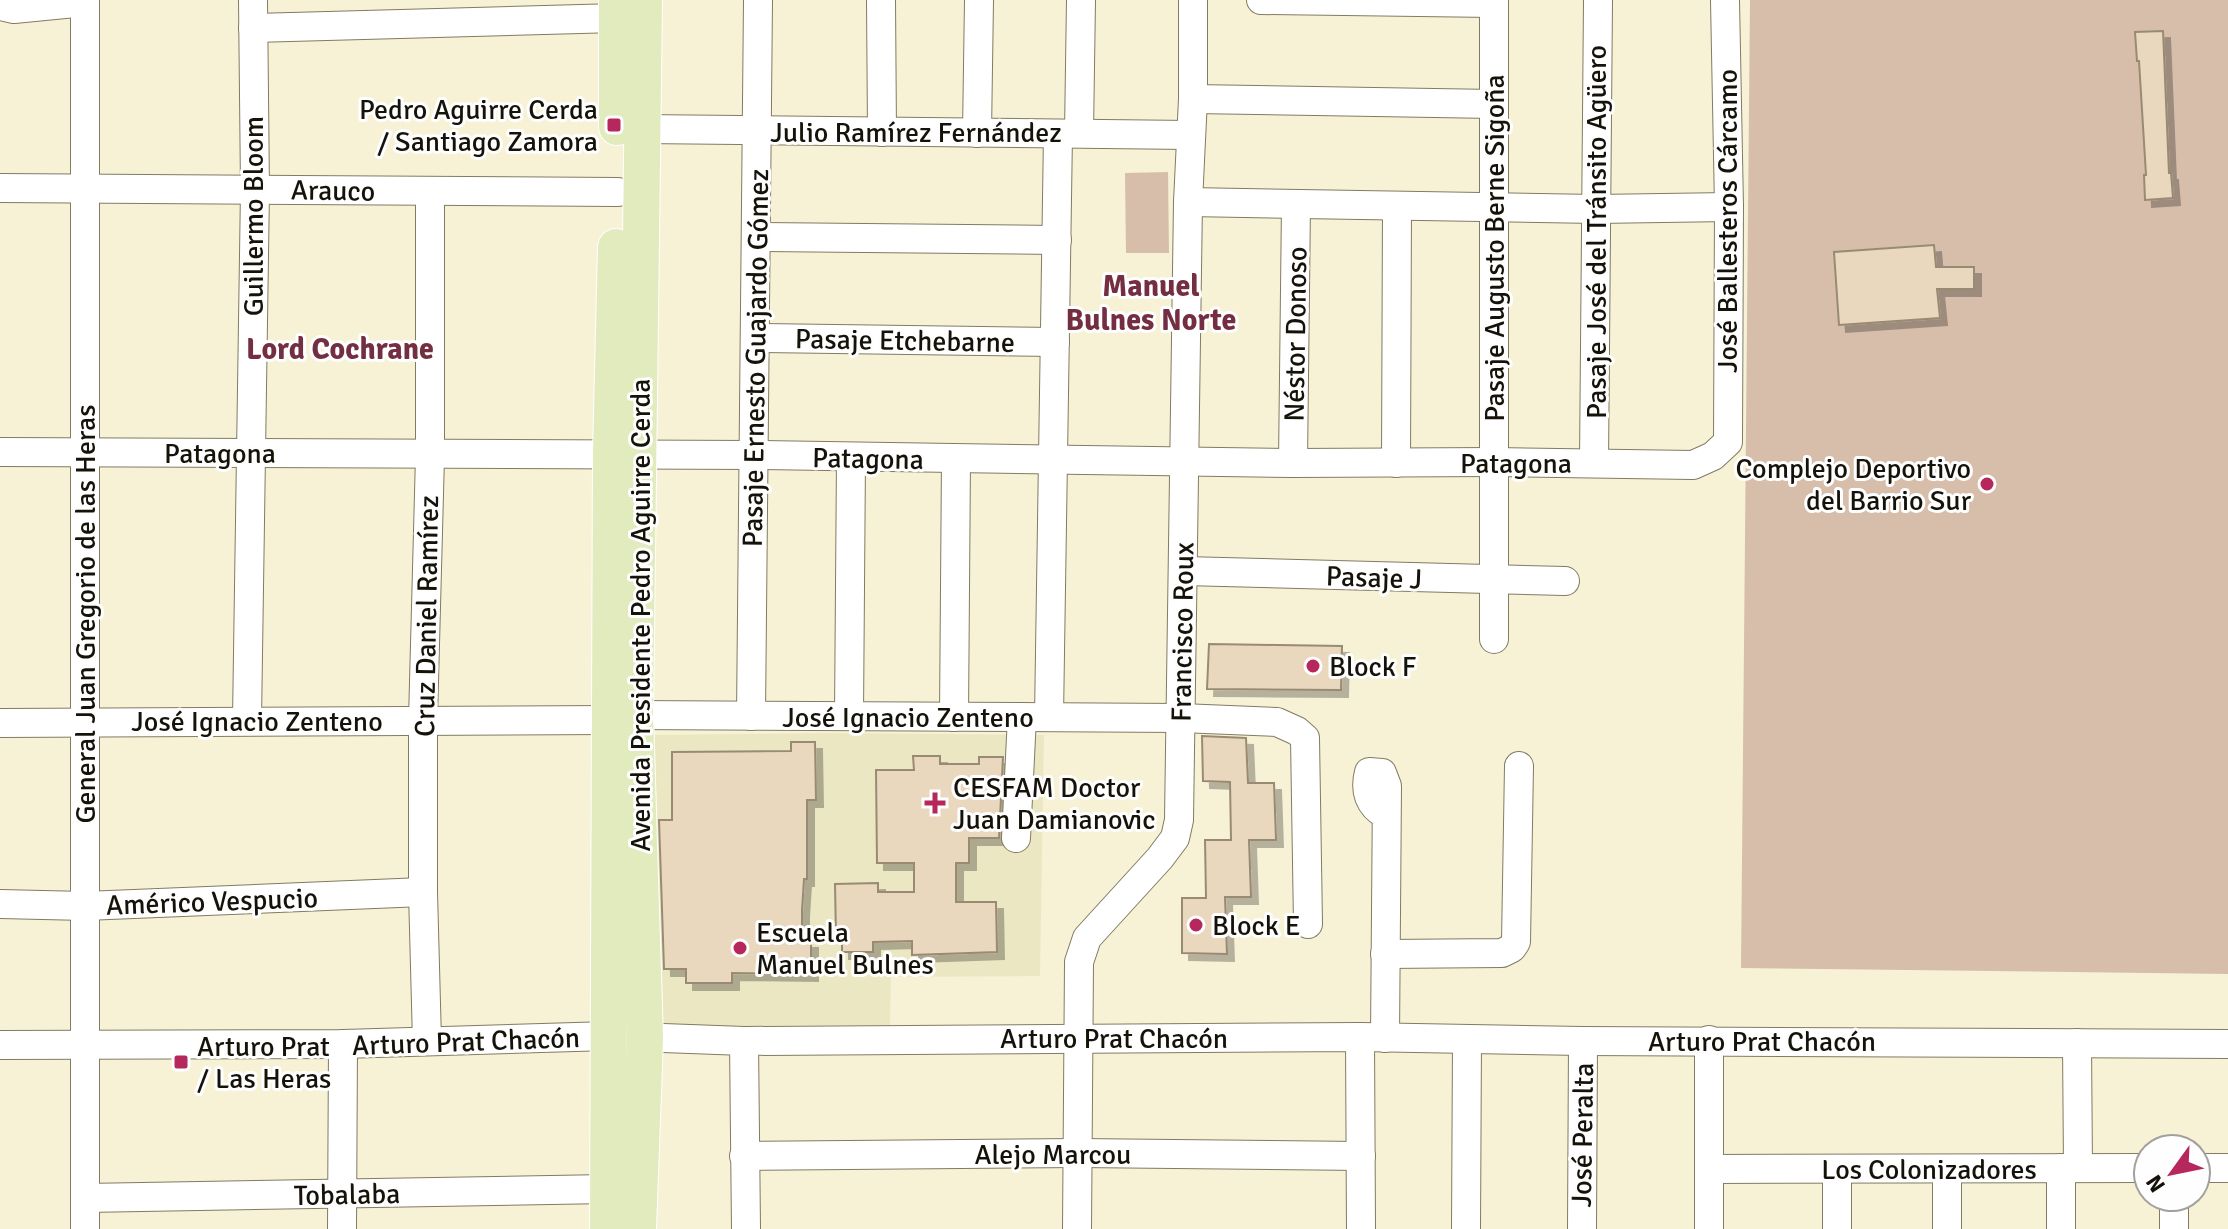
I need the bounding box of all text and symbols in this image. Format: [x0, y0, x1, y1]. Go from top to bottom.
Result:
street label: Pasaje José del Tránsito Agüero [1580, 45, 1614, 419]
street label: José Ballesteros Cárcamo [1711, 69, 1745, 373]
street label: Pasaje Augusto Berne Sigoña [1478, 74, 1512, 422]
place label: Pedro Aguirre Cerda / Santiago Zamora [359, 93, 598, 159]
street label: Guillermo Bloom [237, 116, 271, 316]
marker: Pedro Aguirre Cerda / Santiago Zamora [605, 116, 623, 134]
street label: Julio Ramírez Fernández [770, 116, 1062, 150]
street label: Pasaje Ernesto Guajardo Gómez [736, 169, 776, 548]
street label: Arauco [291, 173, 375, 209]
street label: Néstor Donoso [1277, 246, 1315, 422]
district label: Manuel Bulnes Norte [1066, 268, 1236, 339]
street label: Pasaje Etchebarne [795, 322, 1015, 360]
district label: Lord Cochrane [246, 331, 434, 368]
street label: Avenida Presidente Pedro Aguirre Cerda [624, 378, 658, 852]
street label: General Juan Gregorio de las Heras [69, 404, 103, 824]
street label: Patagona [164, 437, 276, 471]
street label: Patagona [812, 441, 924, 477]
street label: Patagona [1460, 447, 1572, 481]
place label: Complejo Deportivo del Barrio Sur [1735, 452, 1972, 518]
marker: Complejo Deportivo del Barrio Sur [1978, 475, 1996, 493]
street label: Cruz Daniel Ramírez [408, 495, 446, 737]
street label: Francisco Roux [1164, 542, 1202, 722]
street label: Pasaje J [1325, 559, 1423, 597]
place label: Block F [1329, 650, 1416, 684]
marker: Block F [1304, 657, 1322, 675]
street label: José Ignacio Zenteno [782, 701, 1034, 735]
street label: José Ignacio Zenteno [131, 705, 383, 739]
place label: CESFAM Doctor Juan Damianovic [953, 771, 1155, 837]
marker: CESFAM Doctor Juan Damianovic [924, 792, 946, 814]
street label: Américo Vespucio [105, 881, 319, 923]
place label: Block E [1212, 909, 1301, 943]
place label: Escuela Manuel Bulnes [756, 916, 934, 982]
marker: Block E [1187, 916, 1205, 934]
marker: Escuela Manuel Bulnes [731, 939, 749, 957]
street label: Arturo Prat Chacón [351, 1021, 581, 1063]
street label: Arturo Prat Chacón [1000, 1022, 1228, 1056]
street label: Arturo Prat Chacón [1648, 1025, 1876, 1059]
place label: Arturo Prat / Las Heras [197, 1030, 331, 1096]
marker: Arturo Prat / Las Heras [172, 1053, 190, 1071]
street label: José Peralta [1565, 1062, 1601, 1208]
north arrow [2132, 1133, 2212, 1213]
street label: Alejo Marcou [975, 1138, 1131, 1172]
street label: Los Colonizadores [1821, 1153, 2037, 1187]
text: N [2140, 1170, 2171, 1197]
street label: Tobalaba [294, 1177, 401, 1213]

